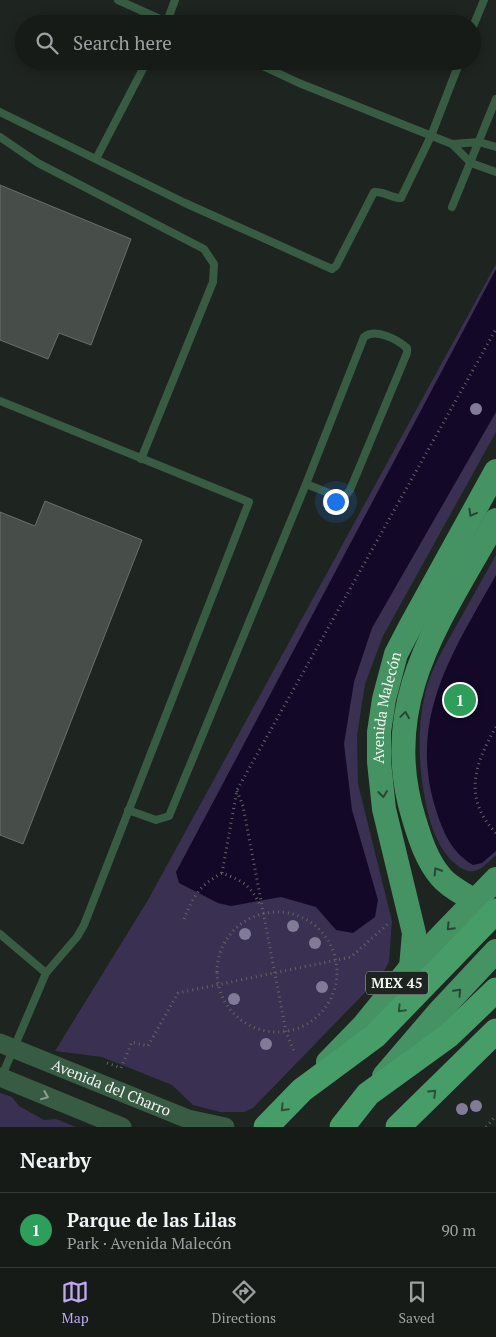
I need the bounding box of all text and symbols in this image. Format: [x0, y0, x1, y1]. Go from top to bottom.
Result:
search box [15, 15, 481, 70]
icon: search [33, 29, 61, 57]
text: Search here [73, 30, 172, 55]
your location [323, 489, 349, 515]
one-way arrow [469, 508, 479, 517]
street label: Avenida Malecón [368, 649, 405, 764]
pin: 1 [444, 681, 476, 719]
one-way arrow [399, 711, 410, 719]
one-way arrow [377, 790, 387, 799]
one-way arrow [434, 867, 443, 877]
one-way arrow [447, 921, 456, 930]
road number: MEX 45 [366, 971, 428, 994]
one-way arrow [452, 988, 461, 997]
one-way arrow [398, 1003, 407, 1012]
street label: Avenida del Charro [49, 1054, 174, 1120]
one-way arrow [40, 1089, 49, 1100]
one-way arrow [427, 1090, 436, 1099]
one-way arrow [281, 1103, 290, 1112]
text: Nearby [20, 1146, 91, 1174]
text: Parque de las Lilas [67, 1207, 236, 1232]
text: 1 [31, 1219, 41, 1241]
text: 90 m [441, 1219, 476, 1241]
text: Park · Avenida Malecón [67, 1232, 231, 1254]
tab: Map [61, 1278, 89, 1327]
tab: Directions [212, 1278, 276, 1327]
tab: Saved [399, 1278, 435, 1327]

